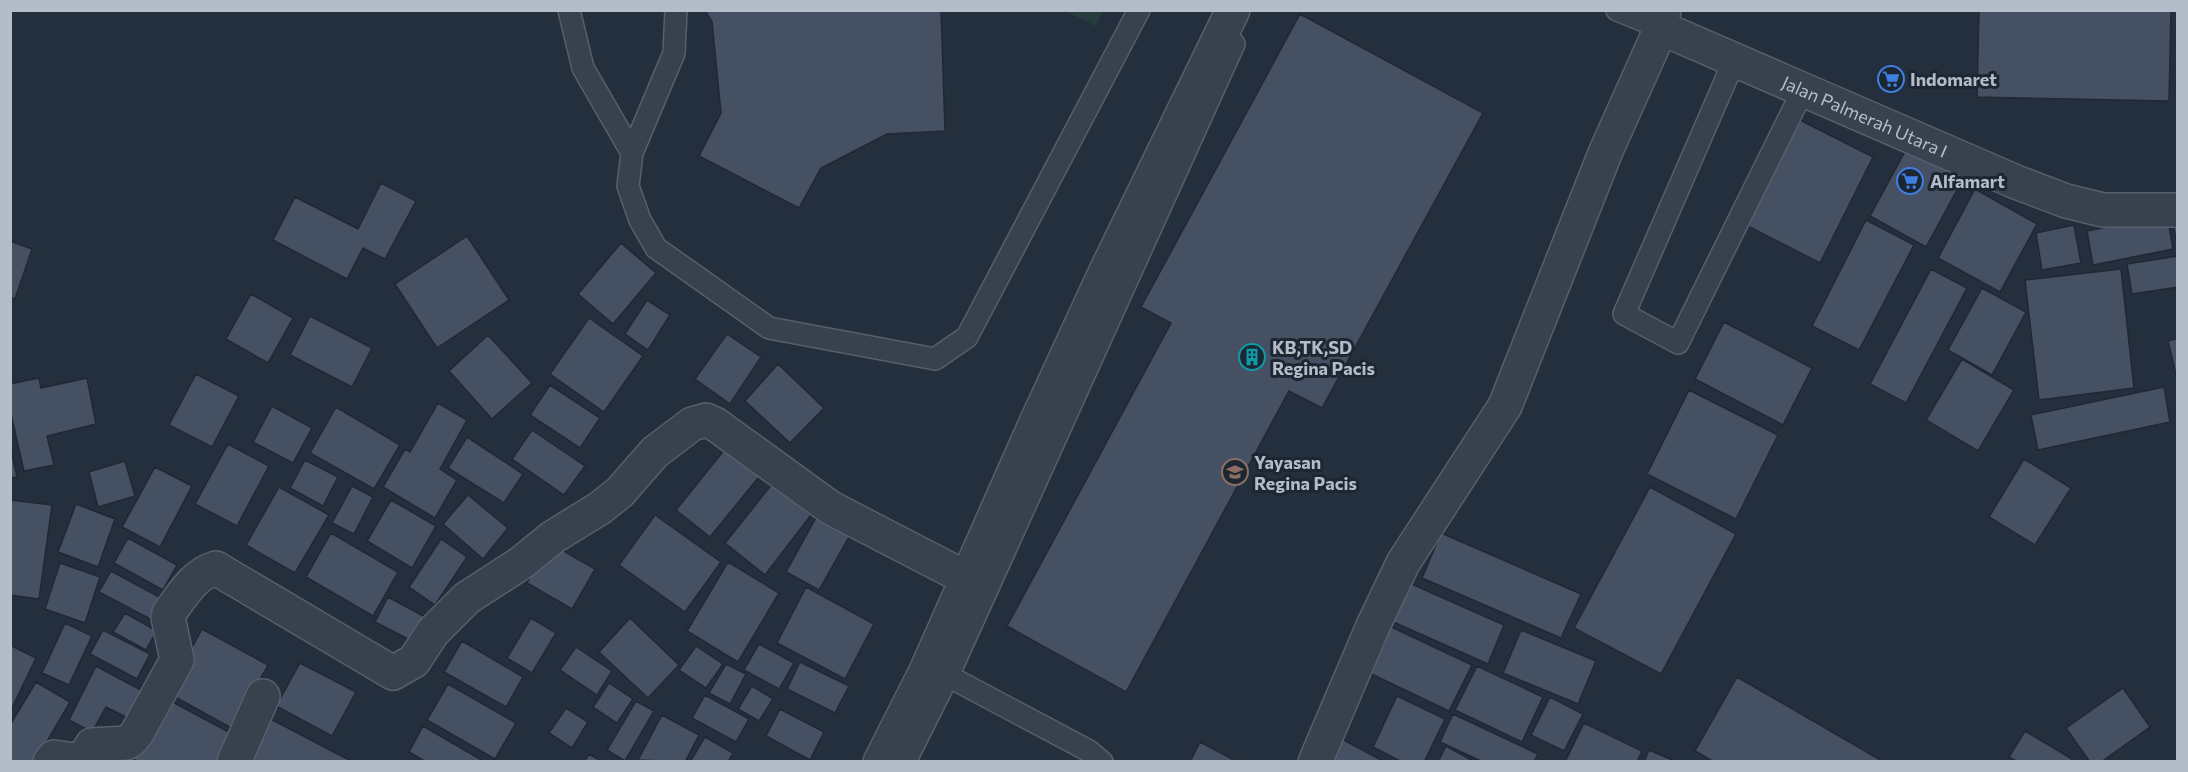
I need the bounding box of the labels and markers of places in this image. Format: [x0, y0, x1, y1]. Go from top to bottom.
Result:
supermarket icon: Indomaret [1876, 64, 1906, 94]
place label: Indomaret [1910, 68, 1997, 90]
supermarket icon: Alfamart [1895, 166, 1925, 196]
place label: Alfamart [1930, 170, 2005, 192]
place label: KB,TK,SD Regina Pacis [1272, 336, 1375, 379]
building icon: KB,TK,SD Regina Pacis [1237, 342, 1267, 372]
place label: Yayasan Regina Pacis [1254, 451, 1357, 494]
school or university icon: Yayasan Regina Pacis [1220, 457, 1250, 487]

